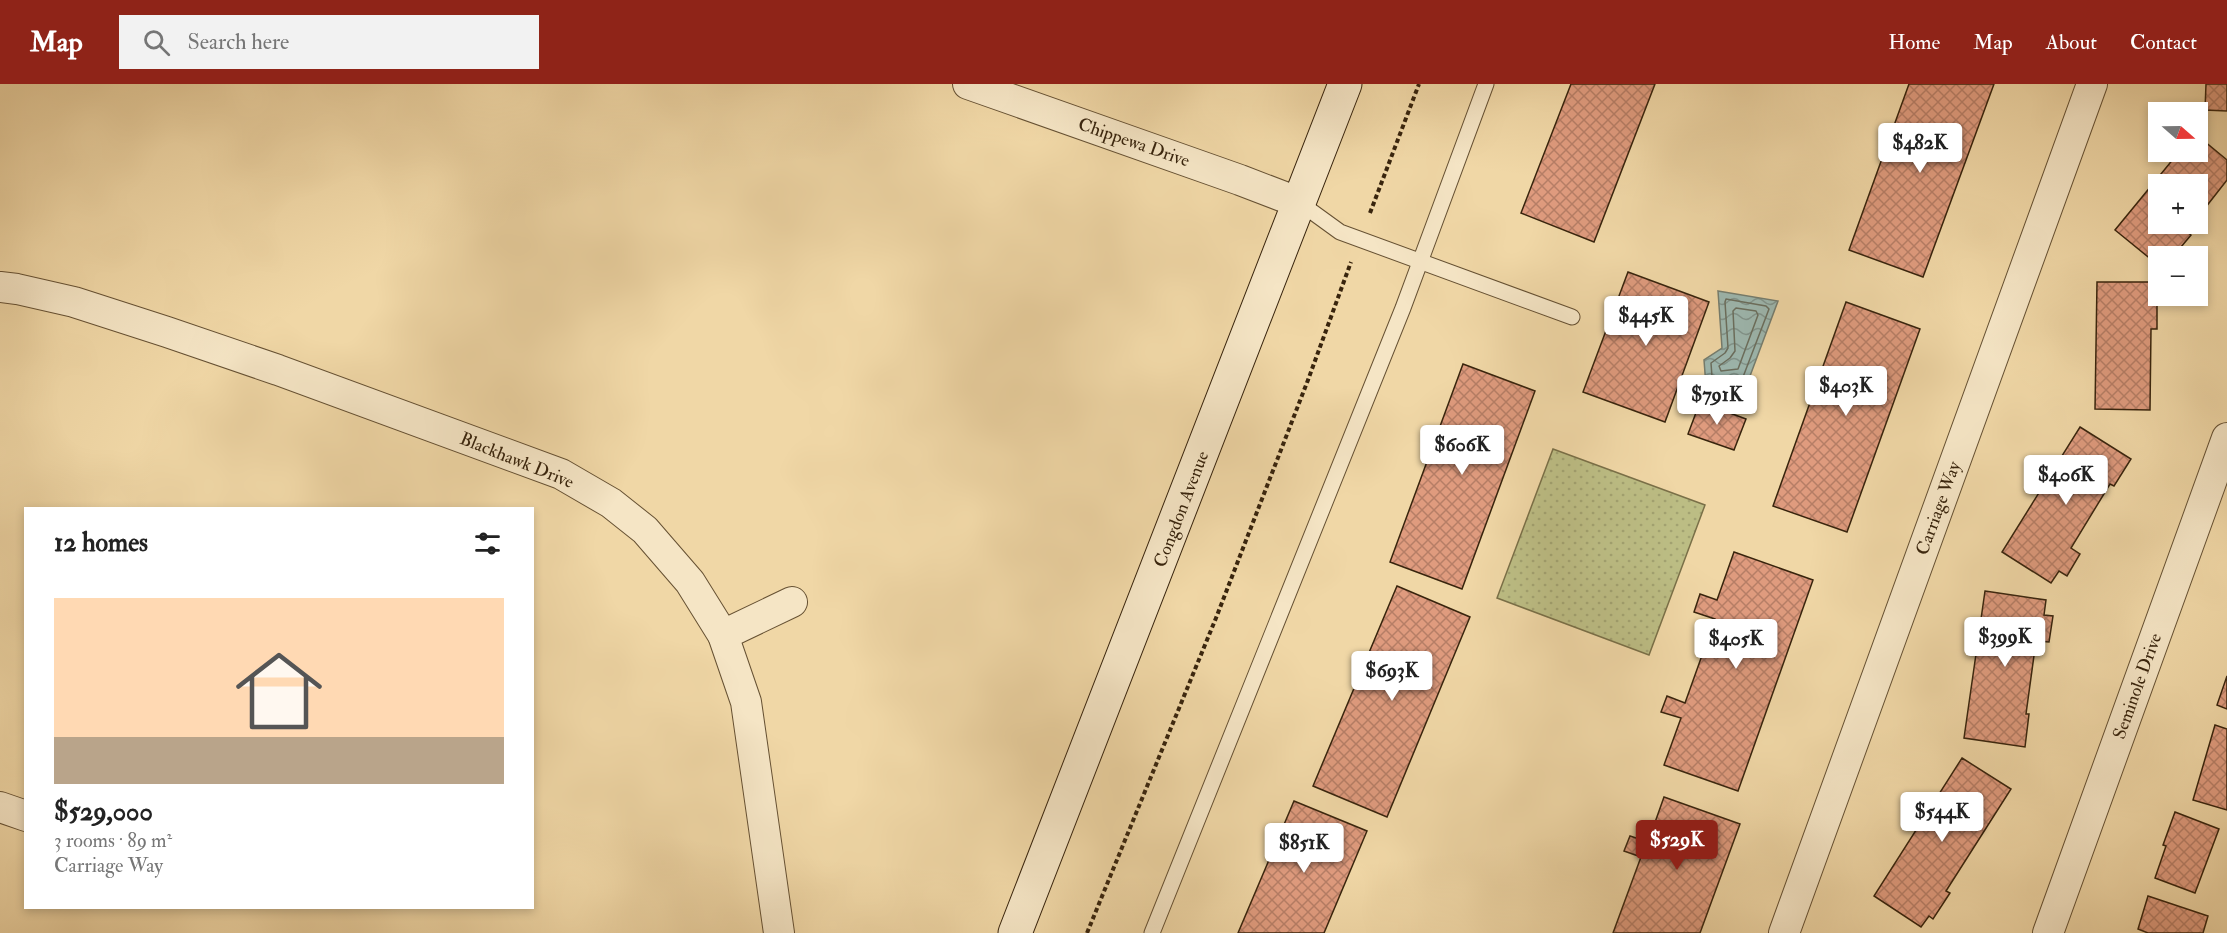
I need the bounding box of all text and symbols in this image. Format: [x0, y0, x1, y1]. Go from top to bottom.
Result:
search box [119, 15, 539, 69]
text: Map [30, 25, 83, 60]
icon: search [140, 26, 173, 59]
text: Search here [188, 28, 289, 56]
text: Home [1888, 29, 1940, 56]
text: Map [1973, 29, 2013, 56]
text: About [2046, 29, 2097, 56]
text: Contact [2130, 29, 2197, 56]
north arrow [2148, 102, 2208, 162]
map controls [2148, 102, 2208, 306]
street label: Chippewa Drive [1075, 113, 1193, 172]
pin: $482K [1878, 123, 1962, 174]
text: $482K [1892, 130, 1948, 155]
button: + [2148, 174, 2208, 234]
button: − [2148, 246, 2208, 306]
pin: $445K [1604, 296, 1688, 347]
text: $445K [1618, 303, 1674, 328]
pin: $403K [1804, 366, 1888, 417]
text: $403K [1819, 373, 1873, 398]
pin: $791K [1675, 375, 1759, 426]
text: $791K [1691, 382, 1743, 407]
pin: $606K [1420, 425, 1504, 476]
street label: Blackhawk Drive [456, 427, 578, 494]
text: $606K [1434, 432, 1490, 457]
street label: Congdon Avenue [1149, 447, 1214, 571]
pin: $406K [2024, 455, 2108, 506]
street label: Carriage Way [1911, 457, 1966, 558]
text: $406K [2038, 462, 2094, 487]
text: 12 homes [54, 527, 148, 559]
icon: filters [471, 527, 504, 560]
pin: $399K [1963, 617, 2047, 668]
pin: $405K [1694, 619, 1778, 670]
text: $399K [1978, 624, 2032, 649]
text: $405K [1708, 626, 1764, 651]
street label: Seminole Drive [2108, 630, 2167, 742]
icon: home [225, 637, 333, 745]
pin: $693K [1350, 651, 1434, 702]
text: $693K [1365, 658, 1419, 683]
pin: $544K [1900, 792, 1984, 843]
text: $529,000 [54, 796, 153, 828]
text: $544K [1914, 799, 1970, 824]
pin: $529K [1635, 820, 1719, 871]
pin: $851K [1262, 823, 1346, 874]
text: $529K [1650, 827, 1704, 852]
text: 3 rooms · 89 m² [54, 828, 172, 853]
text: $851K [1279, 830, 1329, 855]
text: Carriage Way [54, 853, 163, 878]

